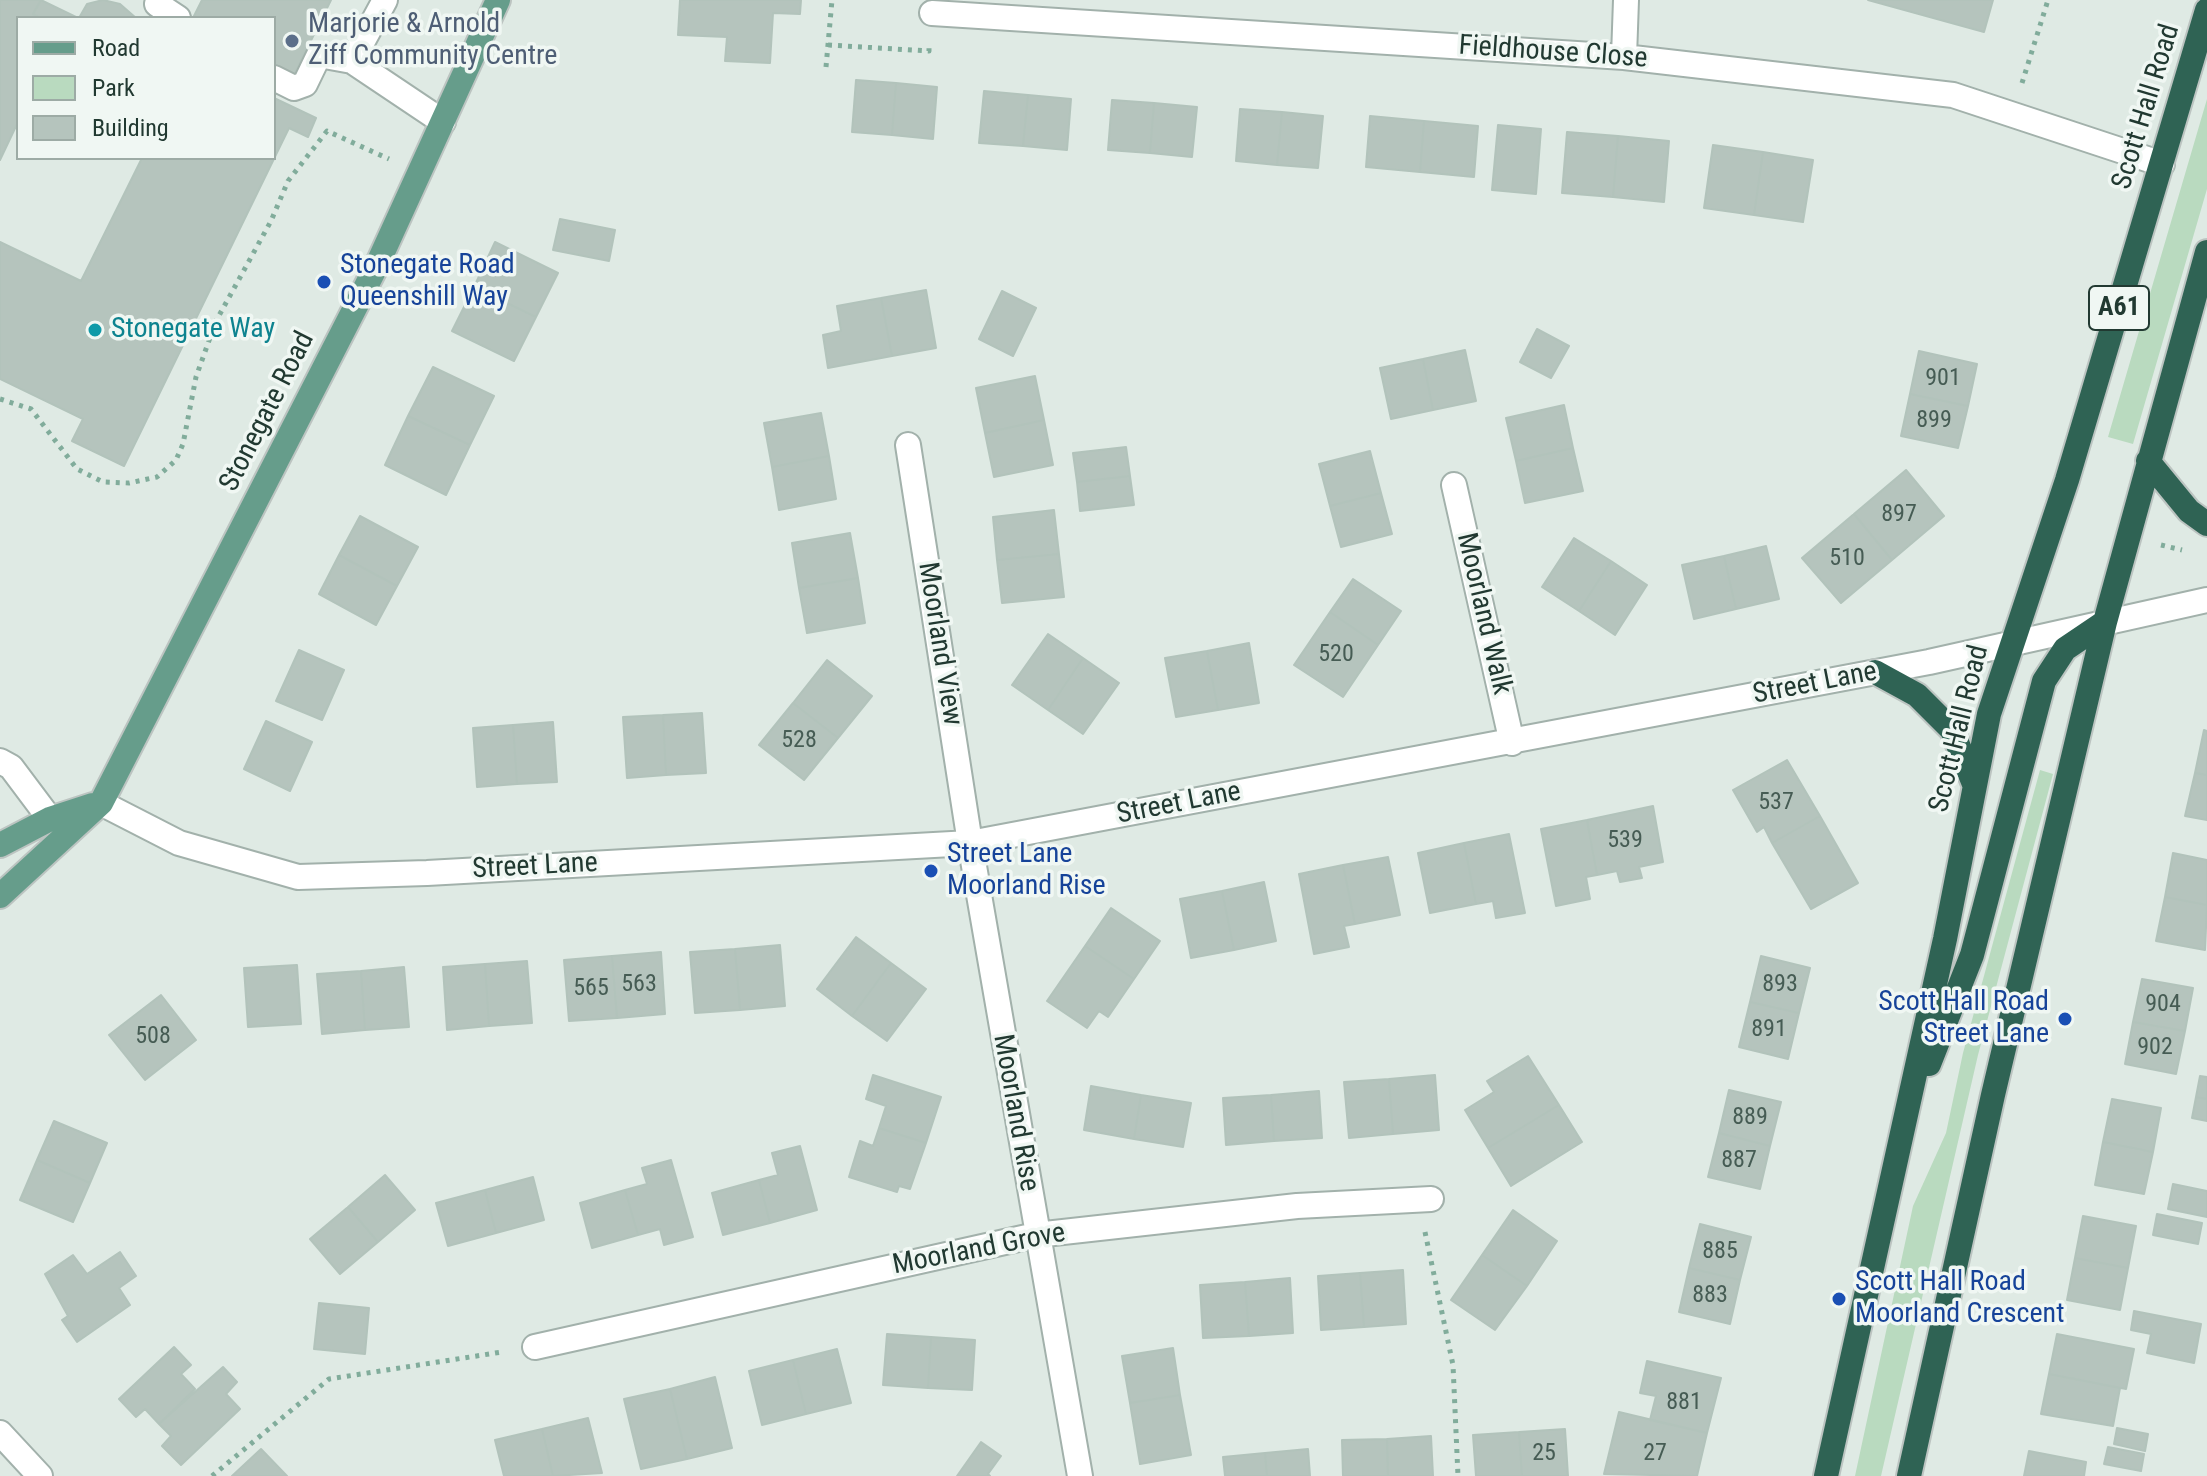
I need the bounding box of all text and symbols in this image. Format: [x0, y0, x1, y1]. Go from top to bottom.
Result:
place label: Marjorie & Arnold Ziff Community Centre [308, 8, 557, 74]
legend [16, 16, 276, 160]
street label: Scott Hall Road [2106, 20, 2188, 194]
street label: Fieldhouse Close [1458, 30, 1648, 76]
marker: Marjorie & Arnold Ziff Community Centre [283, 32, 301, 50]
text: Road [92, 34, 140, 62]
text: Park [92, 74, 135, 102]
text: Building [92, 114, 169, 142]
place label: Stonegate Road Queenshill Way [340, 249, 515, 315]
marker: Stonegate Road Queenshill Way [315, 273, 333, 291]
road number: A61 [2089, 286, 2149, 330]
place label: Stonegate Way [111, 313, 275, 347]
marker: Stonegate Way [86, 321, 104, 339]
street label: Stonegate Road [213, 327, 323, 497]
house number: 901 [1925, 365, 1961, 393]
house number: 899 [1916, 407, 1952, 435]
house number: 897 [1881, 501, 1917, 529]
street label: Moorland Walk [1448, 530, 1518, 698]
house number: 510 [1829, 545, 1865, 573]
street label: Moorland View [910, 560, 968, 728]
house number: 520 [1318, 641, 1354, 669]
street label: Scott Hall Road [1923, 642, 1997, 816]
street label: Street Lane [1750, 656, 1880, 712]
house number: 528 [781, 727, 817, 755]
street label: Street Lane [1114, 776, 1244, 832]
house number: 537 [1758, 789, 1794, 817]
house number: 539 [1607, 827, 1643, 855]
place label: Street Lane Moorland Rise [947, 838, 1106, 904]
street label: Street Lane [471, 847, 599, 887]
marker: Street Lane Moorland Rise [922, 862, 940, 880]
house number: 563 [621, 971, 657, 999]
house number: 893 [1762, 971, 1798, 999]
house number: 565 [573, 975, 609, 1003]
place label: Scott Hall Road Street Lane [1878, 986, 2049, 1052]
house number: 904 [2145, 991, 2181, 1019]
marker: Scott Hall Road Street Lane [2056, 1010, 2074, 1028]
house number: 891 [1751, 1016, 1787, 1044]
house number: 508 [135, 1023, 171, 1051]
street label: Moorland Rise [985, 1032, 1045, 1194]
house number: 902 [2137, 1034, 2173, 1062]
house number: 889 [1732, 1104, 1768, 1132]
house number: 887 [1721, 1147, 1757, 1175]
street label: Moorland Grove [890, 1217, 1068, 1283]
house number: 885 [1702, 1238, 1738, 1266]
place label: Scott Hall Road Moorland Crescent [1855, 1266, 2064, 1332]
house number: 883 [1692, 1282, 1728, 1310]
marker: Scott Hall Road Moorland Crescent [1830, 1290, 1848, 1308]
house number: 881 [1666, 1389, 1702, 1417]
house number: 25 [1532, 1440, 1556, 1468]
house number: 27 [1643, 1440, 1667, 1468]

